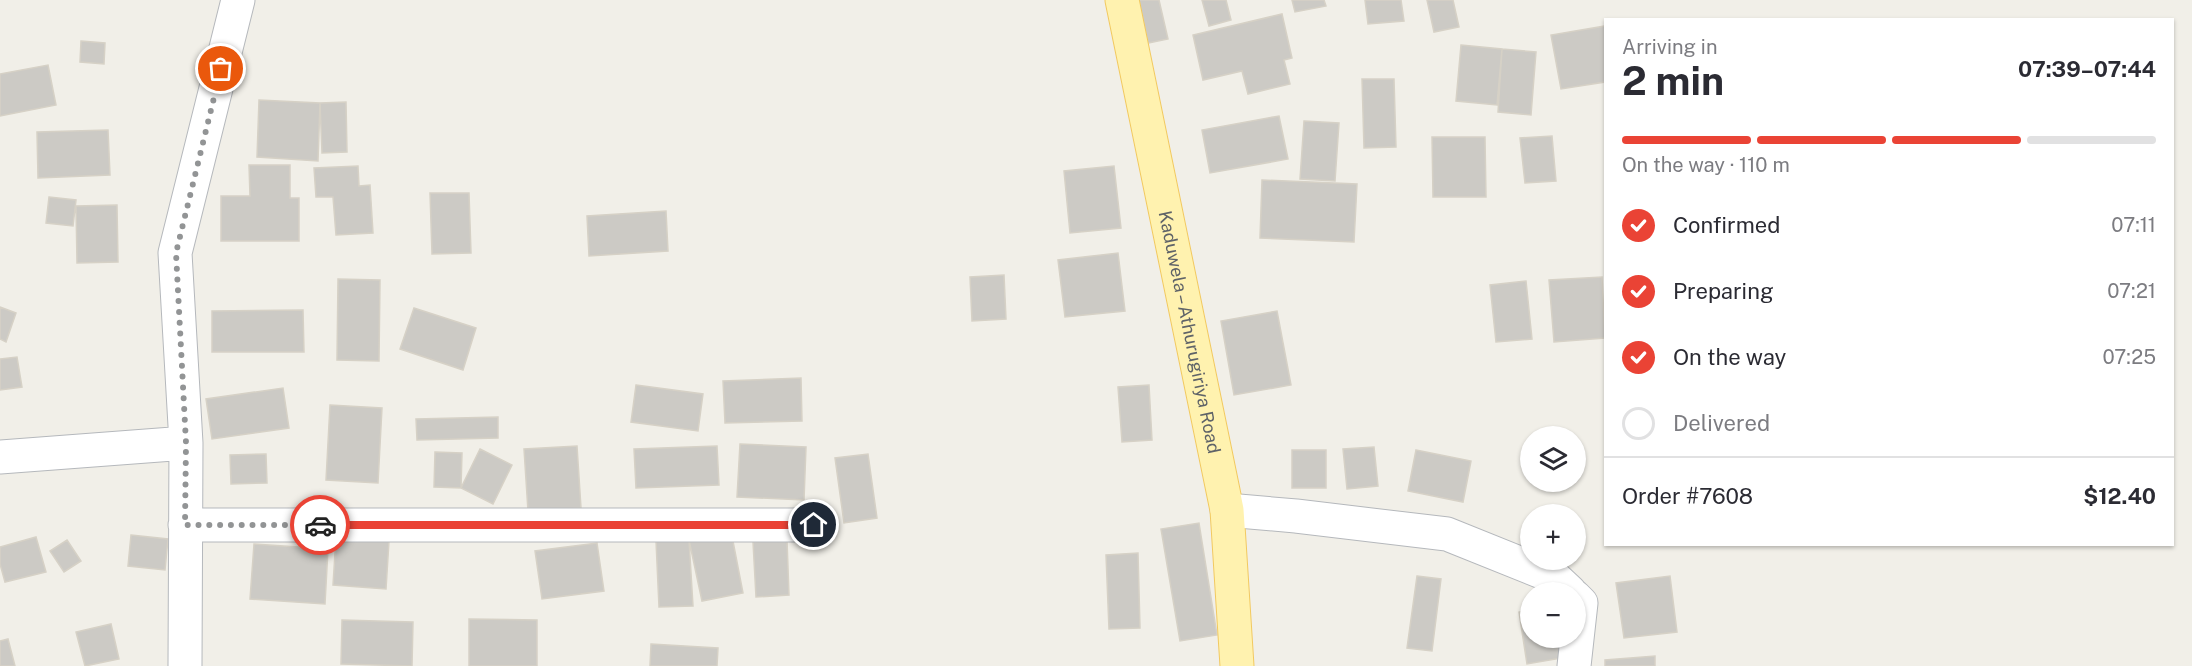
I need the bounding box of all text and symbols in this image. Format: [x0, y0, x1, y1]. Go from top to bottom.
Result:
text: Arriving in [1622, 35, 1717, 59]
pin [195, 43, 246, 94]
icon: bag [204, 52, 237, 85]
text: 07:39–07:44 [2018, 56, 2156, 82]
text: 2 min [1622, 58, 1724, 104]
text: On the way · 110 m [1622, 153, 1790, 177]
street label: Kaduwela – Athurugiriya Road [1155, 209, 1226, 455]
icon: check [1622, 209, 1655, 242]
text: Confirmed [1673, 212, 1780, 238]
text: 07:11 [2111, 213, 2156, 237]
icon: check [1622, 275, 1655, 308]
text: Preparing [1673, 278, 1774, 304]
text: 07:21 [2107, 279, 2156, 303]
icon: check [1622, 341, 1655, 374]
text: On the way [1673, 344, 1786, 370]
text: 07:25 [2102, 345, 2156, 369]
text: Delivered [1673, 410, 1770, 436]
map controls [1520, 426, 1586, 648]
button: layers [1520, 426, 1586, 492]
text: Order #7608 [1622, 483, 1753, 509]
text: $12.40 [2083, 483, 2156, 509]
courier [290, 495, 350, 555]
pin [788, 499, 839, 550]
button: + [1520, 504, 1586, 570]
icon: home [797, 508, 830, 541]
icon: car [304, 509, 337, 542]
button: − [1520, 582, 1586, 648]

